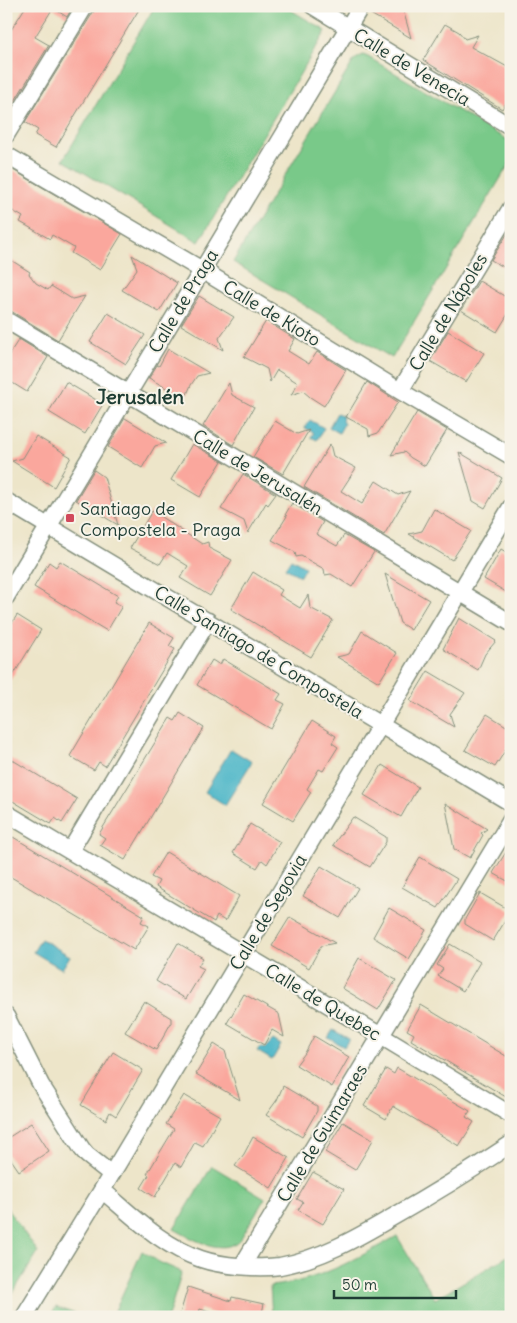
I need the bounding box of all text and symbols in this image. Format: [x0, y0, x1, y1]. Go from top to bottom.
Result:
street label: Calle de Venecia [349, 23, 475, 111]
street label: Calle de Praga [143, 245, 223, 357]
street label: Calle de Nápoles [404, 249, 492, 375]
street label: Calle de Kioto [219, 275, 325, 351]
district label: Jerusalén [96, 384, 184, 409]
street label: Calle de Jerusalén [189, 424, 327, 520]
place label: Santiago de Compostela - Praga [80, 497, 241, 541]
marker: Santiago de Compostela - Praga [64, 512, 76, 524]
street label: Calle Santiago de Compostela [150, 580, 368, 724]
street label: Calle de Segovia [224, 850, 312, 974]
street label: Calle de Quebec [261, 958, 385, 1046]
street label: Calle de Guimaraes [272, 1060, 372, 1206]
scale bar [334, 1268, 457, 1300]
text: 50 m [342, 1275, 377, 1294]

